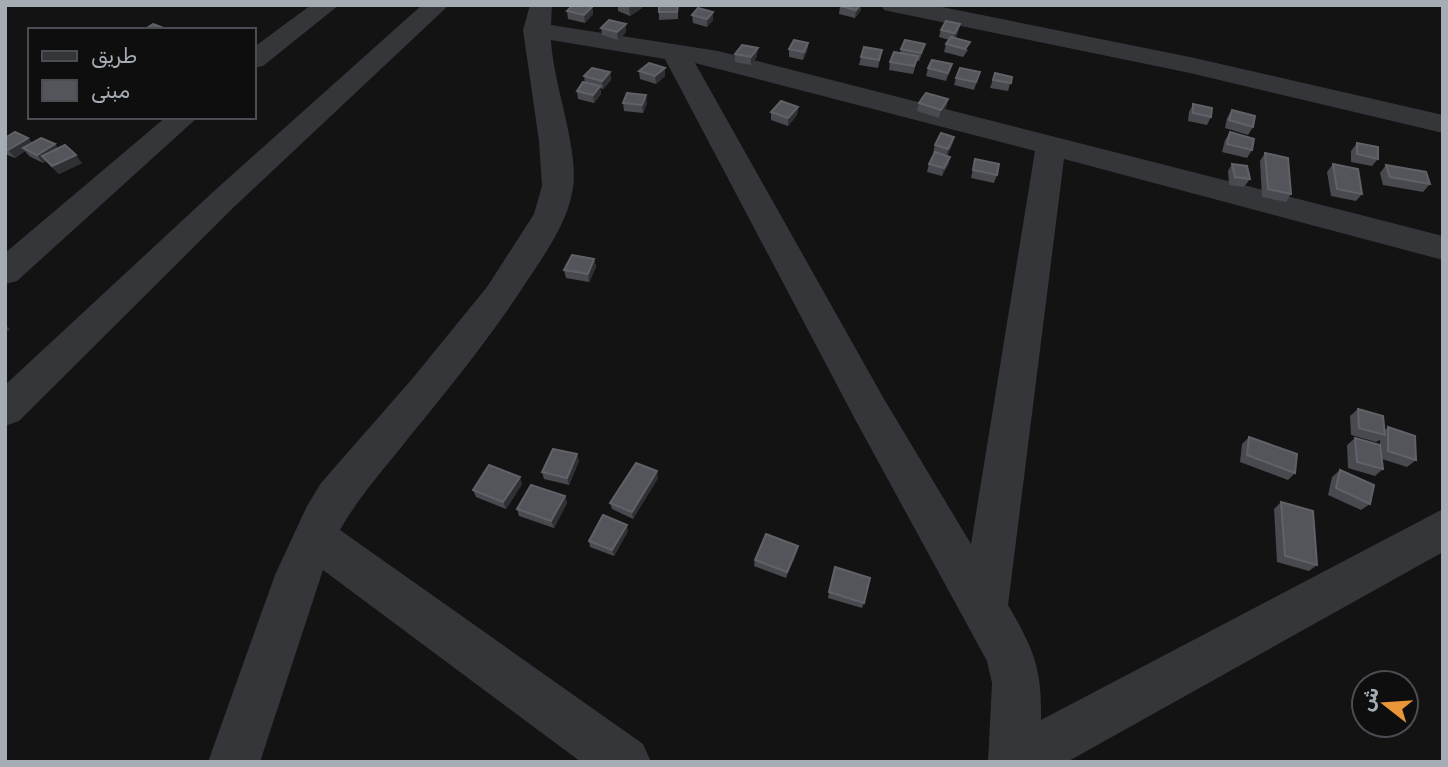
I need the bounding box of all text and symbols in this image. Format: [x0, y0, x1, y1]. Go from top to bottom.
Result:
legend [28, 28, 256, 119]
text: طريق [91, 43, 137, 68]
text: مبنى [91, 78, 130, 103]
north arrow [1350, 669, 1420, 739]
text: ش [1355, 684, 1384, 714]

